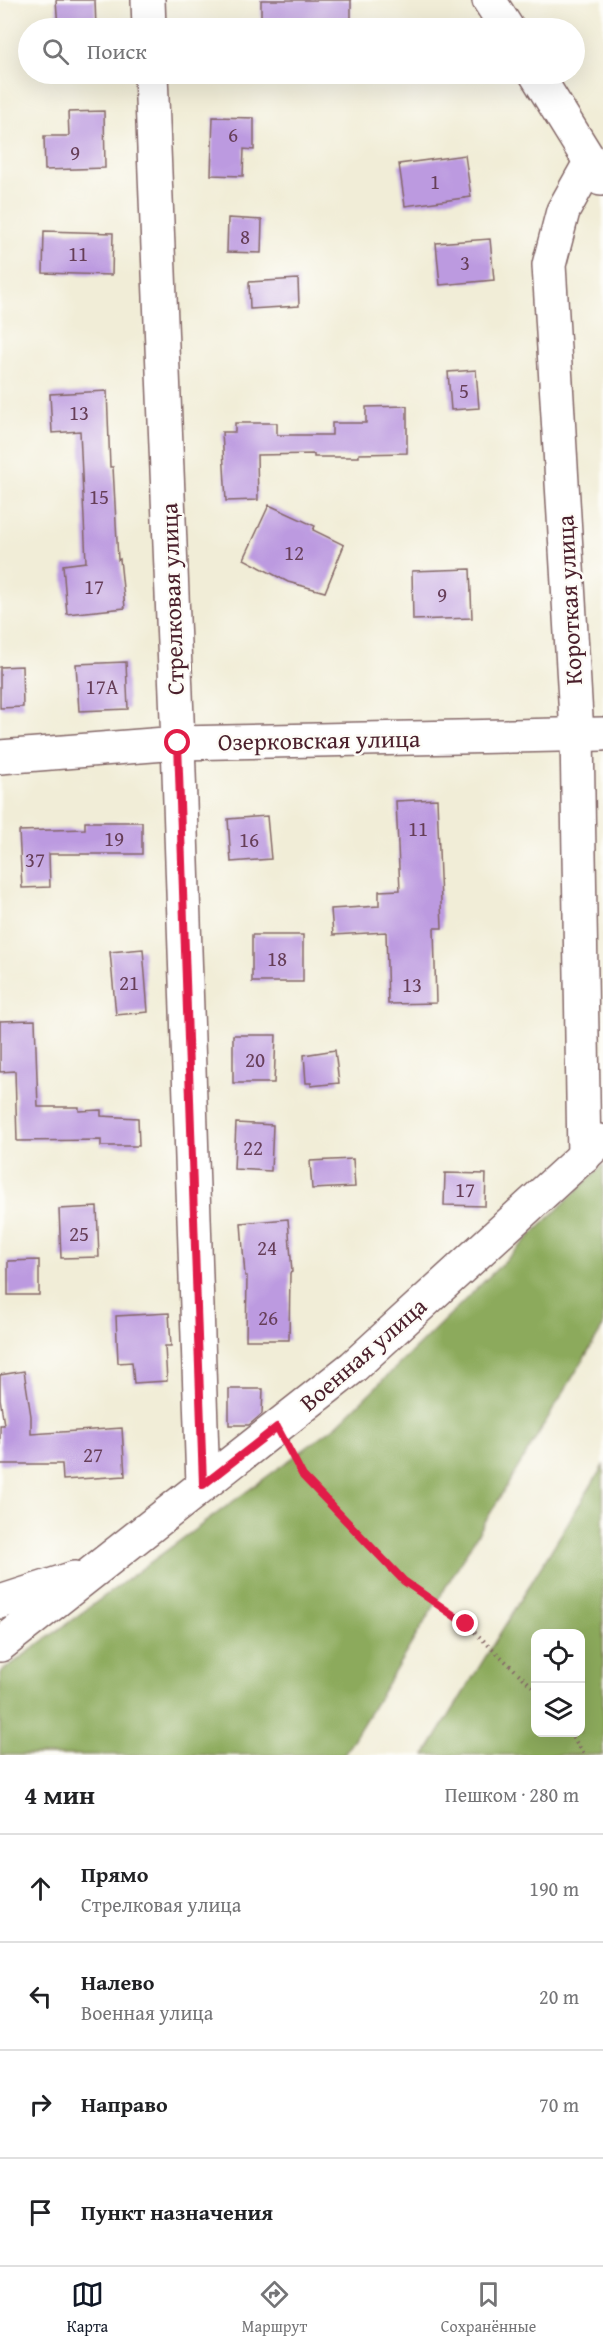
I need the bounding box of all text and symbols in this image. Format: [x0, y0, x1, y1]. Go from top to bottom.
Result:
search box [18, 18, 585, 84]
icon: search [39, 35, 72, 68]
text: Поиск [87, 35, 147, 67]
house number: 6 [228, 119, 238, 150]
house number: 9 [70, 137, 80, 168]
house number: 1 [430, 166, 440, 197]
house number: 8 [240, 221, 250, 252]
house number: 11 [68, 238, 88, 269]
house number: 3 [460, 247, 470, 278]
house number: 5 [459, 375, 469, 406]
house number: 13 [69, 397, 89, 428]
house number: 15 [89, 481, 109, 512]
street label: Стрелковая улица [151, 502, 193, 696]
street label: Короткая улица [547, 514, 591, 686]
house number: 12 [284, 537, 304, 568]
house number: 17 [84, 571, 104, 602]
house number: 9 [437, 579, 447, 610]
house number: 17А [86, 671, 119, 702]
street label: Озерковская улица [217, 721, 421, 759]
route start [164, 729, 190, 755]
house number: 11 [408, 813, 428, 844]
house number: 19 [104, 823, 124, 854]
house number: 16 [239, 824, 259, 855]
house number: 37 [25, 844, 45, 875]
house number: 18 [267, 943, 287, 974]
house number: 21 [119, 967, 139, 998]
house number: 13 [402, 969, 422, 1000]
house number: 20 [245, 1044, 265, 1075]
house number: 22 [243, 1132, 263, 1163]
house number: 17 [455, 1174, 475, 1205]
house number: 25 [69, 1218, 89, 1249]
house number: 24 [257, 1232, 277, 1263]
street label: Военная улица [292, 1288, 435, 1419]
house number: 26 [258, 1302, 278, 1333]
house number: 27 [83, 1439, 103, 1470]
route end [452, 1610, 478, 1636]
map controls [531, 1629, 585, 1737]
button: locate [531, 1629, 585, 1683]
button: layers [531, 1683, 585, 1737]
text: 4 мин [24, 1775, 95, 1814]
text: Пешком · 280 m [445, 1780, 579, 1809]
text: Прямо [81, 1858, 148, 1890]
icon: ahead [24, 1872, 57, 1905]
text: 190 m [529, 1874, 579, 1903]
text: Стрелковая улица [81, 1890, 241, 1919]
text: Налево [81, 1966, 154, 1998]
icon: left [24, 1980, 57, 2013]
text: 20 m [539, 1982, 579, 2011]
text: Военная улица [81, 1998, 213, 2027]
icon: right [24, 2088, 57, 2121]
text: Направо [81, 2088, 168, 2120]
text: 70 m [539, 2090, 579, 2119]
icon: arrive [24, 2196, 57, 2229]
text: Пункт назначения [81, 2196, 273, 2228]
tab: Карта [67, 2278, 108, 2338]
tab: Маршрут [242, 2278, 307, 2338]
tab: Сохранённые [441, 2278, 536, 2338]

